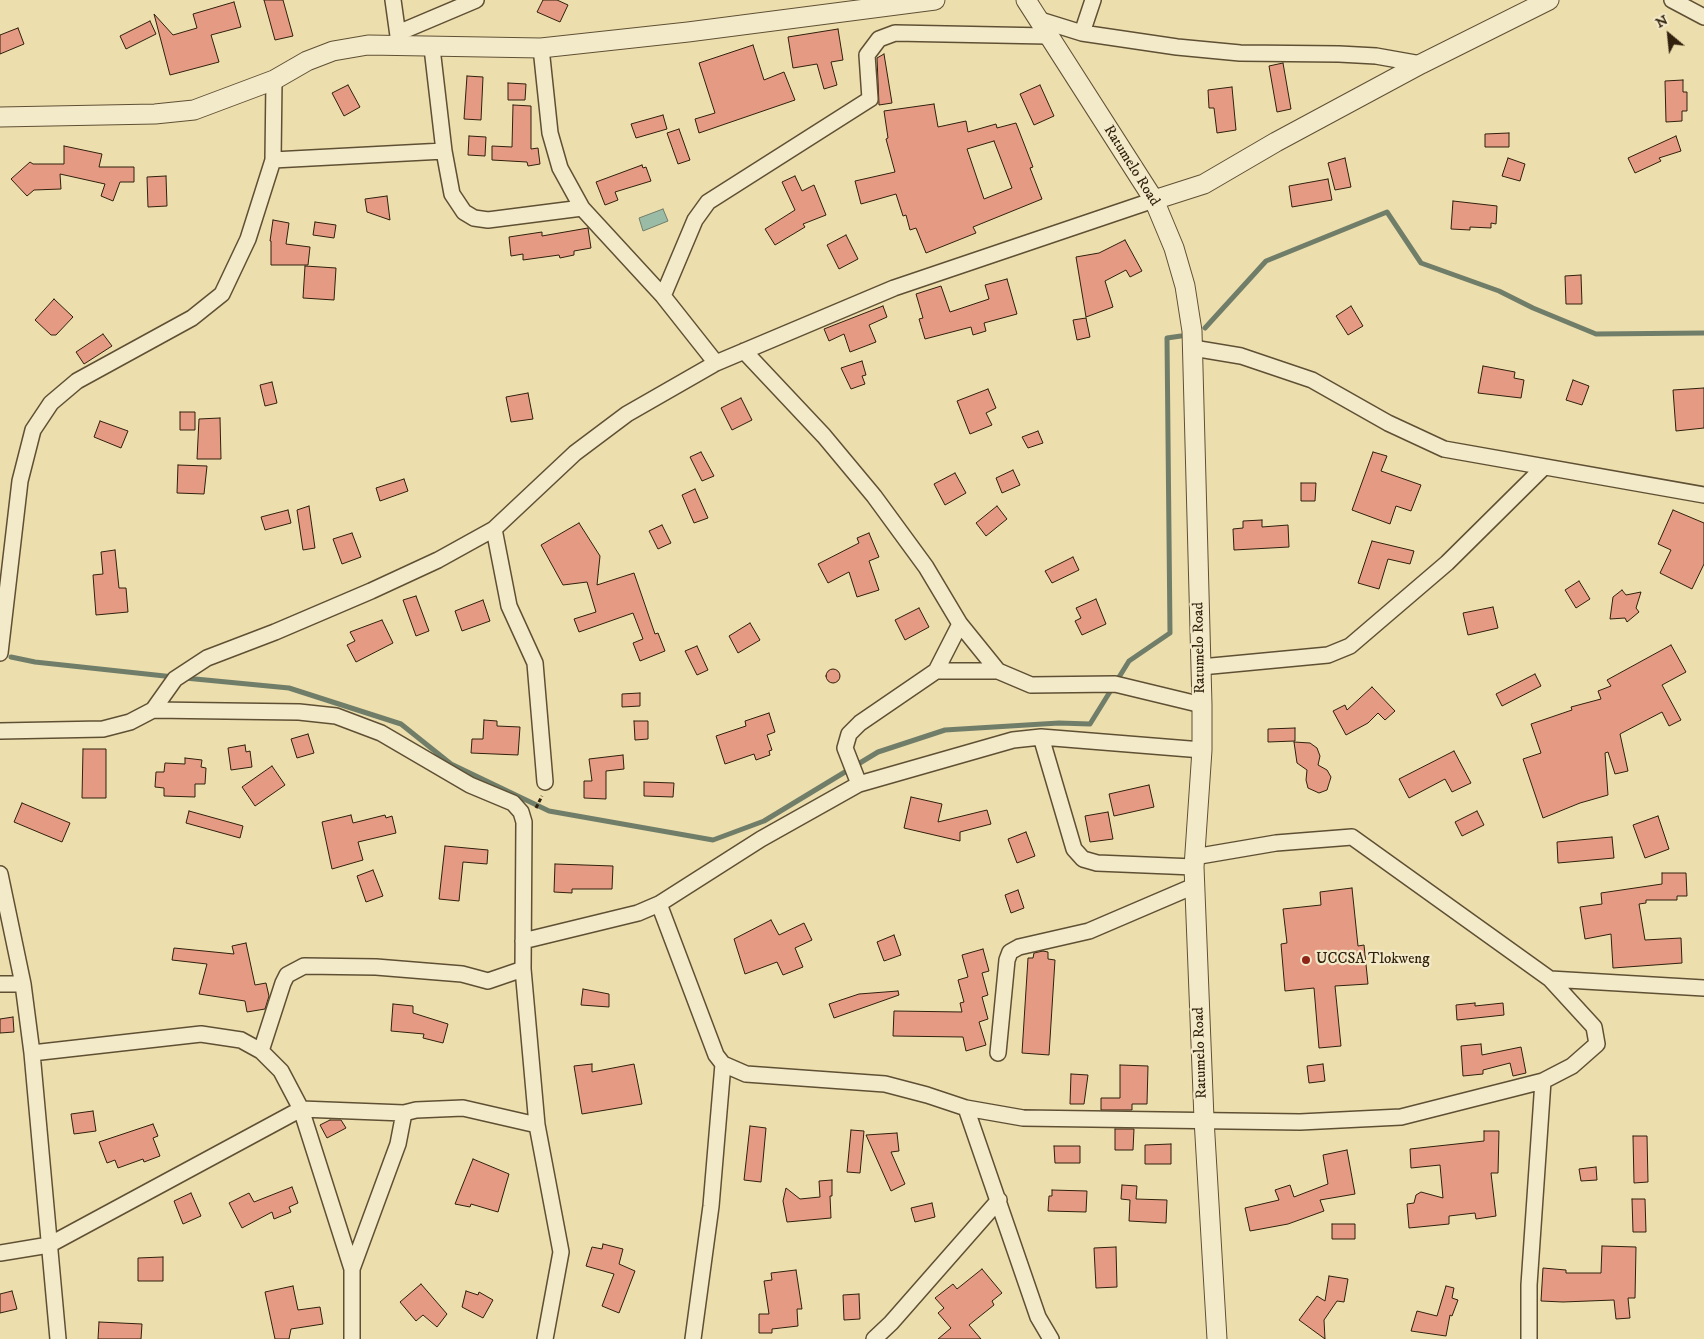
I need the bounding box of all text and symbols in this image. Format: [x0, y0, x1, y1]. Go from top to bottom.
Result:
north arrow [1644, 10, 1694, 60]
text: N [1653, 11, 1671, 32]
street label: Ratumelo Road [1099, 122, 1163, 210]
street label: Ratumelo Road [1190, 602, 1210, 694]
place label: UCCSA Tlokweng [1316, 951, 1429, 969]
marker: UCCSA Tlokweng [1300, 954, 1312, 966]
street label: Ratumelo Road [1190, 1007, 1212, 1099]

